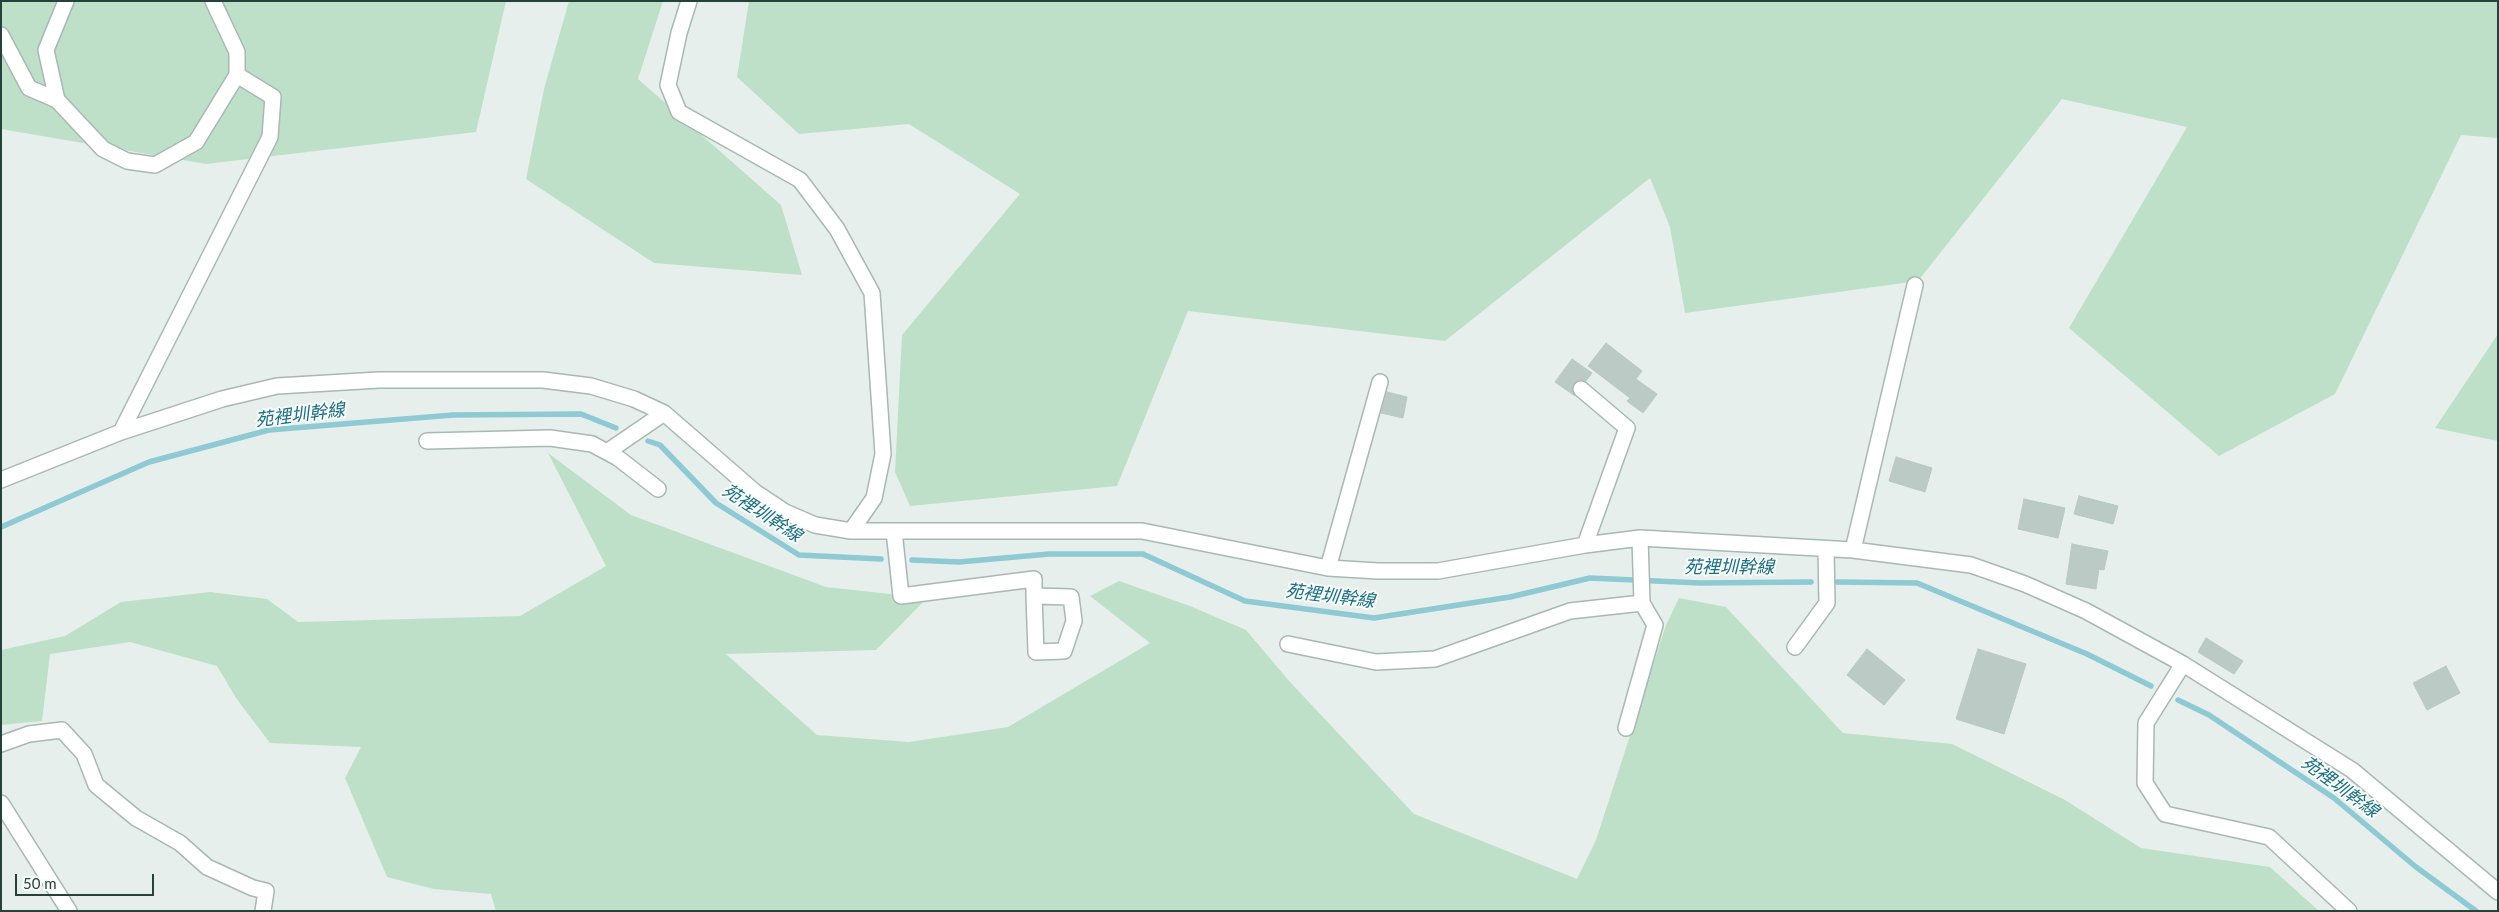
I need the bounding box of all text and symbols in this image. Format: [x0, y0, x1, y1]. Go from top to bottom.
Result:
water label: 苑裡圳幹線 [254, 399, 346, 431]
water label: 苑裡圳幹線 [718, 479, 806, 547]
water label: 苑裡圳幹線 [1684, 556, 1774, 578]
water label: 苑裡圳幹線 [1284, 580, 1376, 612]
water label: 苑裡圳幹線 [2297, 752, 2383, 822]
scale bar [18, 864, 156, 896]
text: 50 m [23, 874, 57, 892]

